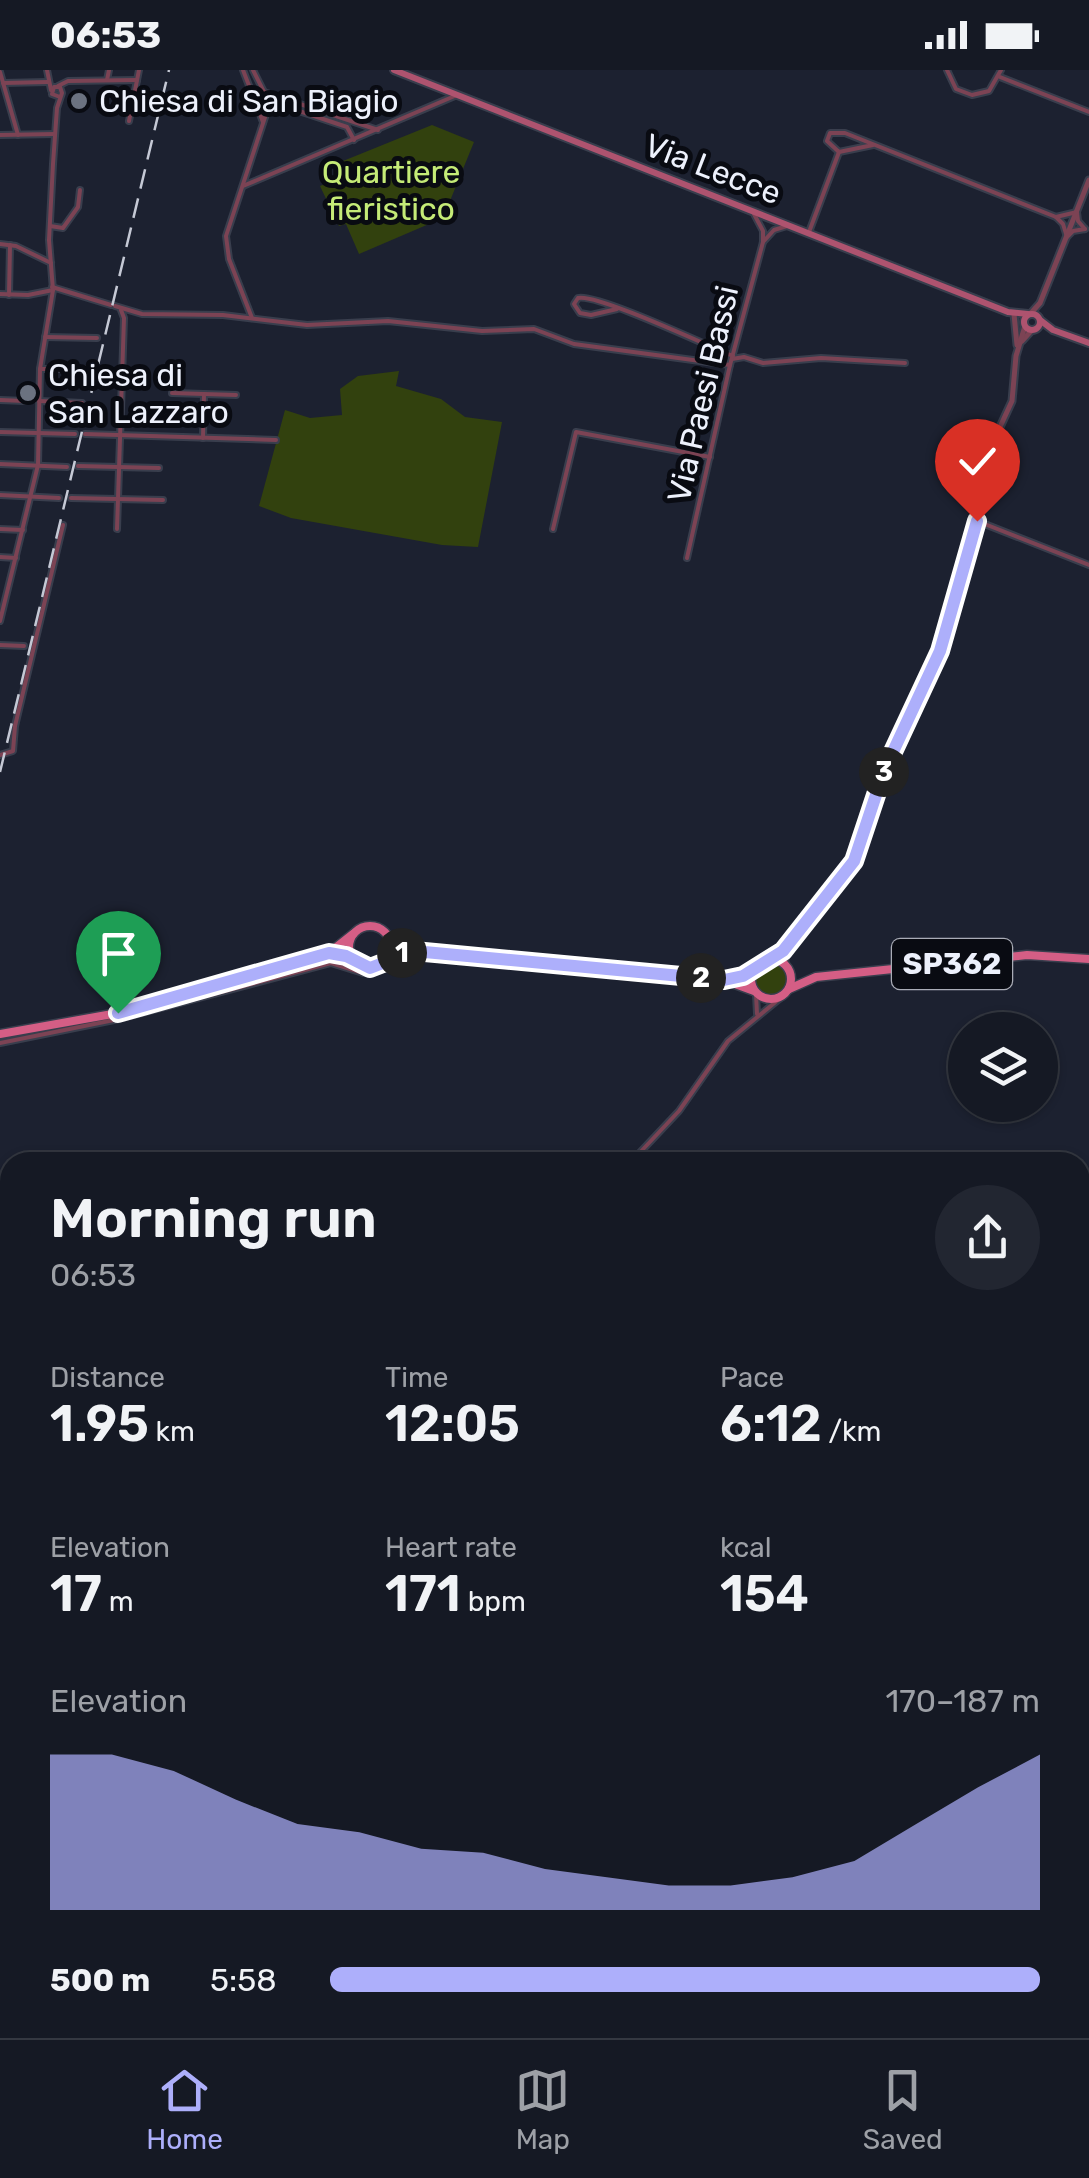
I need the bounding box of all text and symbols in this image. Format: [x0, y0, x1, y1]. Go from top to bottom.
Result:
text: 06:53 [50, 12, 161, 58]
place label: Chiesa di San Biagio [99, 82, 399, 120]
marker: Chiesa di San Biagio [68, 90, 90, 112]
street label: Via Lecce [639, 126, 787, 212]
park label: Quartiere fieristico [322, 153, 460, 228]
street label: Via Paesi Bassi [660, 282, 746, 506]
place label: Chiesa di San Lazzaro [48, 356, 229, 431]
marker: Chiesa di San Lazzaro [17, 382, 39, 404]
pin [935, 419, 1020, 522]
icon: check [950, 434, 1005, 489]
pin: 3 [859, 747, 909, 797]
text: 3 [875, 755, 893, 788]
pin [76, 911, 161, 1014]
icon: arrive [91, 926, 146, 981]
pin: 1 [377, 928, 427, 978]
text: 1 [395, 936, 409, 969]
road number: SP362 [892, 939, 1012, 989]
pin: 2 [676, 953, 726, 1003]
text: 2 [692, 961, 710, 994]
map controls [948, 1012, 1058, 1122]
button: layers [948, 1012, 1058, 1122]
button: share [935, 1185, 1040, 1290]
text: Morning run [50, 1186, 377, 1251]
text: 06:53 [50, 1256, 136, 1294]
text: Distance [50, 1361, 165, 1394]
text: Time [385, 1361, 448, 1394]
text: Pace [720, 1361, 784, 1394]
text: 1.95 [50, 1394, 149, 1454]
text: 12:05 [385, 1394, 520, 1454]
text: 6:12 [720, 1394, 822, 1454]
text: km [149, 1415, 195, 1448]
text: /km [822, 1415, 881, 1448]
text: Elevation [50, 1531, 170, 1564]
text: Heart rate [385, 1531, 517, 1564]
text: kcal [720, 1531, 771, 1564]
text: 17 [50, 1564, 102, 1624]
text: 171 [385, 1564, 461, 1624]
text: 154 [720, 1564, 809, 1624]
text: m [102, 1585, 134, 1618]
text: bpm [461, 1585, 526, 1618]
text: Elevation [50, 1682, 187, 1720]
text: 170–187 m [886, 1682, 1040, 1720]
text: 500 m [50, 1961, 150, 1999]
text: 5:58 [210, 1961, 277, 1999]
tab: Home [146, 2063, 223, 2156]
tab: Map [515, 2063, 570, 2156]
tab: Saved [863, 2063, 943, 2156]

